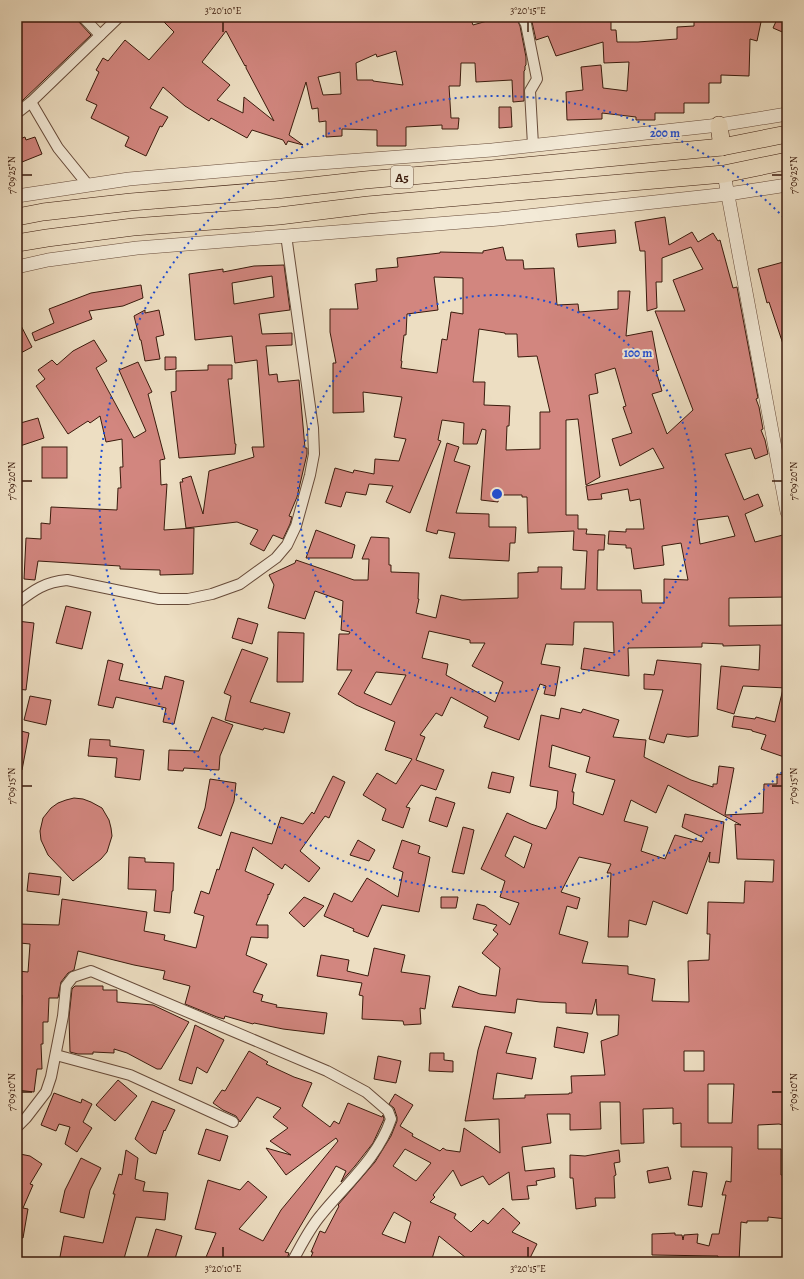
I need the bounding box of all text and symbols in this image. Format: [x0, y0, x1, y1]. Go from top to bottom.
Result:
text: 3°20'10"E [205, 4, 241, 17]
text: 3°20'15"E [510, 4, 546, 17]
text: 200 m [650, 125, 680, 141]
text: 7°09'25"N [5, 156, 18, 194]
text: 7°09'25"N [787, 156, 800, 194]
road number: A5 [391, 166, 413, 188]
text: 100 m [624, 345, 652, 361]
text: 7°09'20"N [5, 461, 18, 501]
text: 7°09'20"N [787, 461, 800, 501]
centre of rings [490, 487, 504, 501]
text: 7°09'15"N [5, 768, 18, 804]
text: 7°09'15"N [787, 768, 800, 804]
text: 7°09'10"N [5, 1073, 18, 1111]
text: 7°09'10"N [787, 1073, 800, 1111]
text: 3°20'10"E [205, 1262, 241, 1275]
text: 3°20'15"E [510, 1262, 546, 1275]

